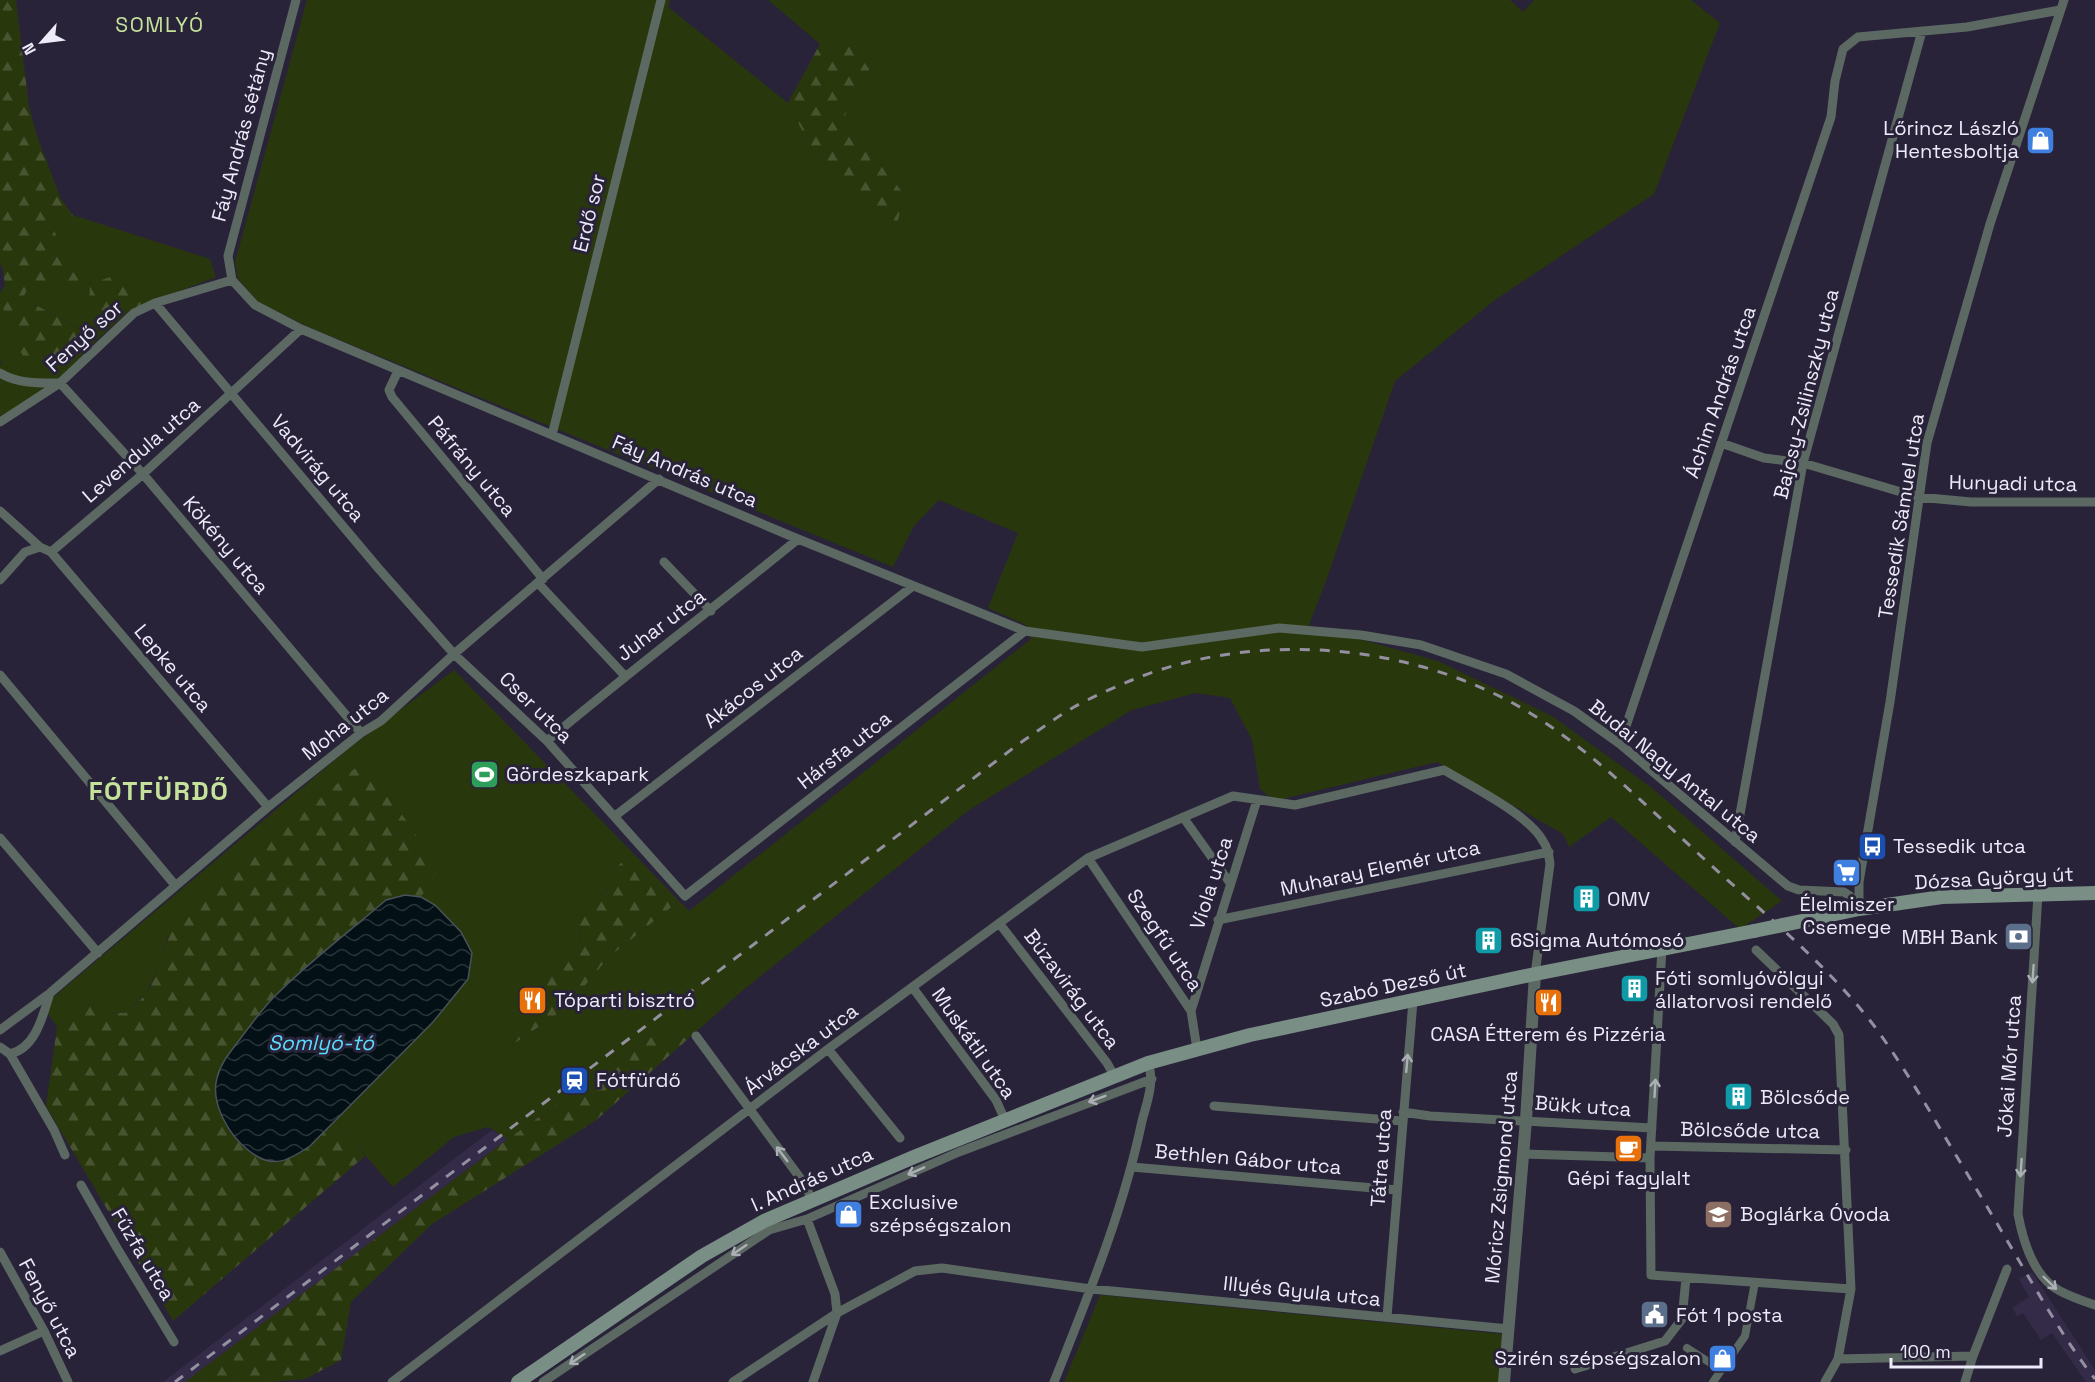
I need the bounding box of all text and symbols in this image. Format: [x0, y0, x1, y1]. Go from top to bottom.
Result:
district label: SOMLYÓ [115, 11, 205, 38]
north arrow [12, 12, 72, 72]
text: N [17, 39, 41, 58]
street label: Fáy András sétány [205, 46, 277, 224]
place label: Lőrincz László Hentesboltja [1883, 115, 2019, 164]
shop icon: Lőrincz László Hentesboltja [2024, 124, 2056, 156]
street label: Erdő sor [567, 171, 611, 255]
street label: Bajcsy-Zsilinszky utca [1767, 286, 1845, 502]
street label: Fenyő sor [40, 295, 128, 377]
street label: Áchim András utca [1678, 302, 1762, 482]
street label: Levendula utca [77, 392, 205, 508]
street label: Vadvirág utca [265, 409, 371, 527]
street label: Páfrány utca [422, 410, 522, 522]
street label: Tessedik Sámuel utca [1872, 411, 1930, 621]
street label: Fáy András utca [608, 429, 762, 513]
street label: Hunyadi utca [1949, 469, 2077, 497]
street label: Kökény utca [177, 491, 275, 599]
street label: Juhar utca [611, 583, 711, 667]
street label: Lepke utca [129, 619, 217, 717]
street label: Akácos utca [698, 640, 808, 734]
street label: Cser utca [494, 666, 578, 748]
street label: Moha utca [296, 682, 394, 766]
street label: Budai Nagy Antal utca [1584, 694, 1766, 848]
street label: Hársfa utca [792, 705, 896, 795]
sports icon: Gördeszkapark [469, 758, 501, 790]
place label: Gördeszkapark [506, 761, 649, 787]
district label: FÓTFÜRDŐ [89, 774, 229, 808]
bus stop icon: Tessedik utca [1856, 830, 1888, 862]
street label: Viola utca [1184, 833, 1238, 933]
place label: Tessedik utca [1893, 833, 2026, 859]
street label: Muharay Elemér utca [1278, 834, 1482, 902]
supermarket icon: Élelmiszer Csemege [1831, 857, 1863, 889]
street label: Dózsa György út [1914, 861, 2074, 895]
building icon: OMV [1570, 883, 1602, 915]
street label: Szegfű utca [1121, 884, 1209, 996]
place label: OMV [1607, 886, 1650, 912]
place label: Élelmiszer Csemege [1800, 891, 1894, 940]
bank icon: MBH Bank [2003, 921, 2035, 953]
street label: Búzavirág utca [1018, 924, 1126, 1054]
building icon: 6Sigma Autómosó [1473, 924, 1505, 956]
place label: MBH Bank [1901, 924, 1998, 950]
place label: 6Sigma Autómosó [1510, 927, 1684, 953]
street label: Szabó Dezső út [1317, 957, 1469, 1013]
one-way arrow [2028, 963, 2039, 983]
place label: Fóti somlyóvölgyi állatorvosi rendelő [1655, 965, 1832, 1014]
building icon: Fóti somlyóvölgyi állatorvosi rendelő [1618, 973, 1650, 1005]
street label: Muskátli utca [926, 982, 1022, 1104]
restaurant icon: Tóparti bisztró [517, 984, 549, 1016]
place label: Tóparti bisztró [554, 987, 695, 1013]
restaurant icon: CASA Étterem és Pizzéria [1532, 987, 1564, 1019]
street label: Jókai Mór utca [1991, 994, 2027, 1138]
street label: Árvácska utca [739, 998, 863, 1100]
place label: CASA Étterem és Pizzéria [1430, 1021, 1666, 1047]
water label: Somlyó-tó [268, 1029, 375, 1056]
one-way arrow [1402, 1054, 1413, 1074]
station icon: Fótfürdő [559, 1064, 591, 1096]
place label: Fótfürdő [596, 1067, 681, 1093]
street label: Móricz Zsigmond utca [1479, 1070, 1523, 1284]
one-way arrow [1649, 1078, 1660, 1098]
building icon: Bölcsőde [1723, 1081, 1755, 1113]
place label: Bölcsőde [1760, 1084, 1850, 1110]
street label: Bükk utca [1534, 1090, 1632, 1122]
one-way arrow [1088, 1095, 1107, 1106]
street label: Tátra utca [1365, 1108, 1397, 1208]
street label: Bölcsőde utca [1680, 1116, 1820, 1144]
cafe icon: Gépi fagylalt [1613, 1132, 1645, 1164]
street label: Bethlen Gábor utca [1154, 1138, 1342, 1180]
street label: I. András utca [747, 1141, 877, 1217]
one-way arrow [776, 1146, 789, 1162]
one-way arrow [2015, 1158, 2026, 1178]
place label: Gépi fagylalt [1567, 1165, 1691, 1191]
one-way arrow [907, 1166, 926, 1177]
place label: Exclusive szépségszalon [869, 1189, 1011, 1238]
shop icon: Exclusive szépségszalon [832, 1198, 864, 1230]
school or university icon: Boglárka Óvoda [1703, 1198, 1735, 1230]
place label: Boglárka Óvoda [1740, 1201, 1890, 1227]
street label: Fűzfa utca [105, 1203, 181, 1305]
one-way arrow [730, 1244, 747, 1257]
street label: Fenyő utca [13, 1254, 87, 1362]
street label: Illyés Gyula utca [1222, 1270, 1382, 1312]
one-way arrow [2042, 1275, 2057, 1290]
public building icon: Fót 1 posta [1639, 1299, 1671, 1331]
place label: Fót 1 posta [1676, 1302, 1783, 1328]
scale bar [1891, 1331, 2041, 1369]
text: 100 m [1900, 1340, 1951, 1363]
shop icon: Szirén szépségszalon [1706, 1342, 1738, 1374]
place label: Szirén szépségszalon [1495, 1345, 1701, 1371]
one-way arrow [569, 1353, 586, 1365]

